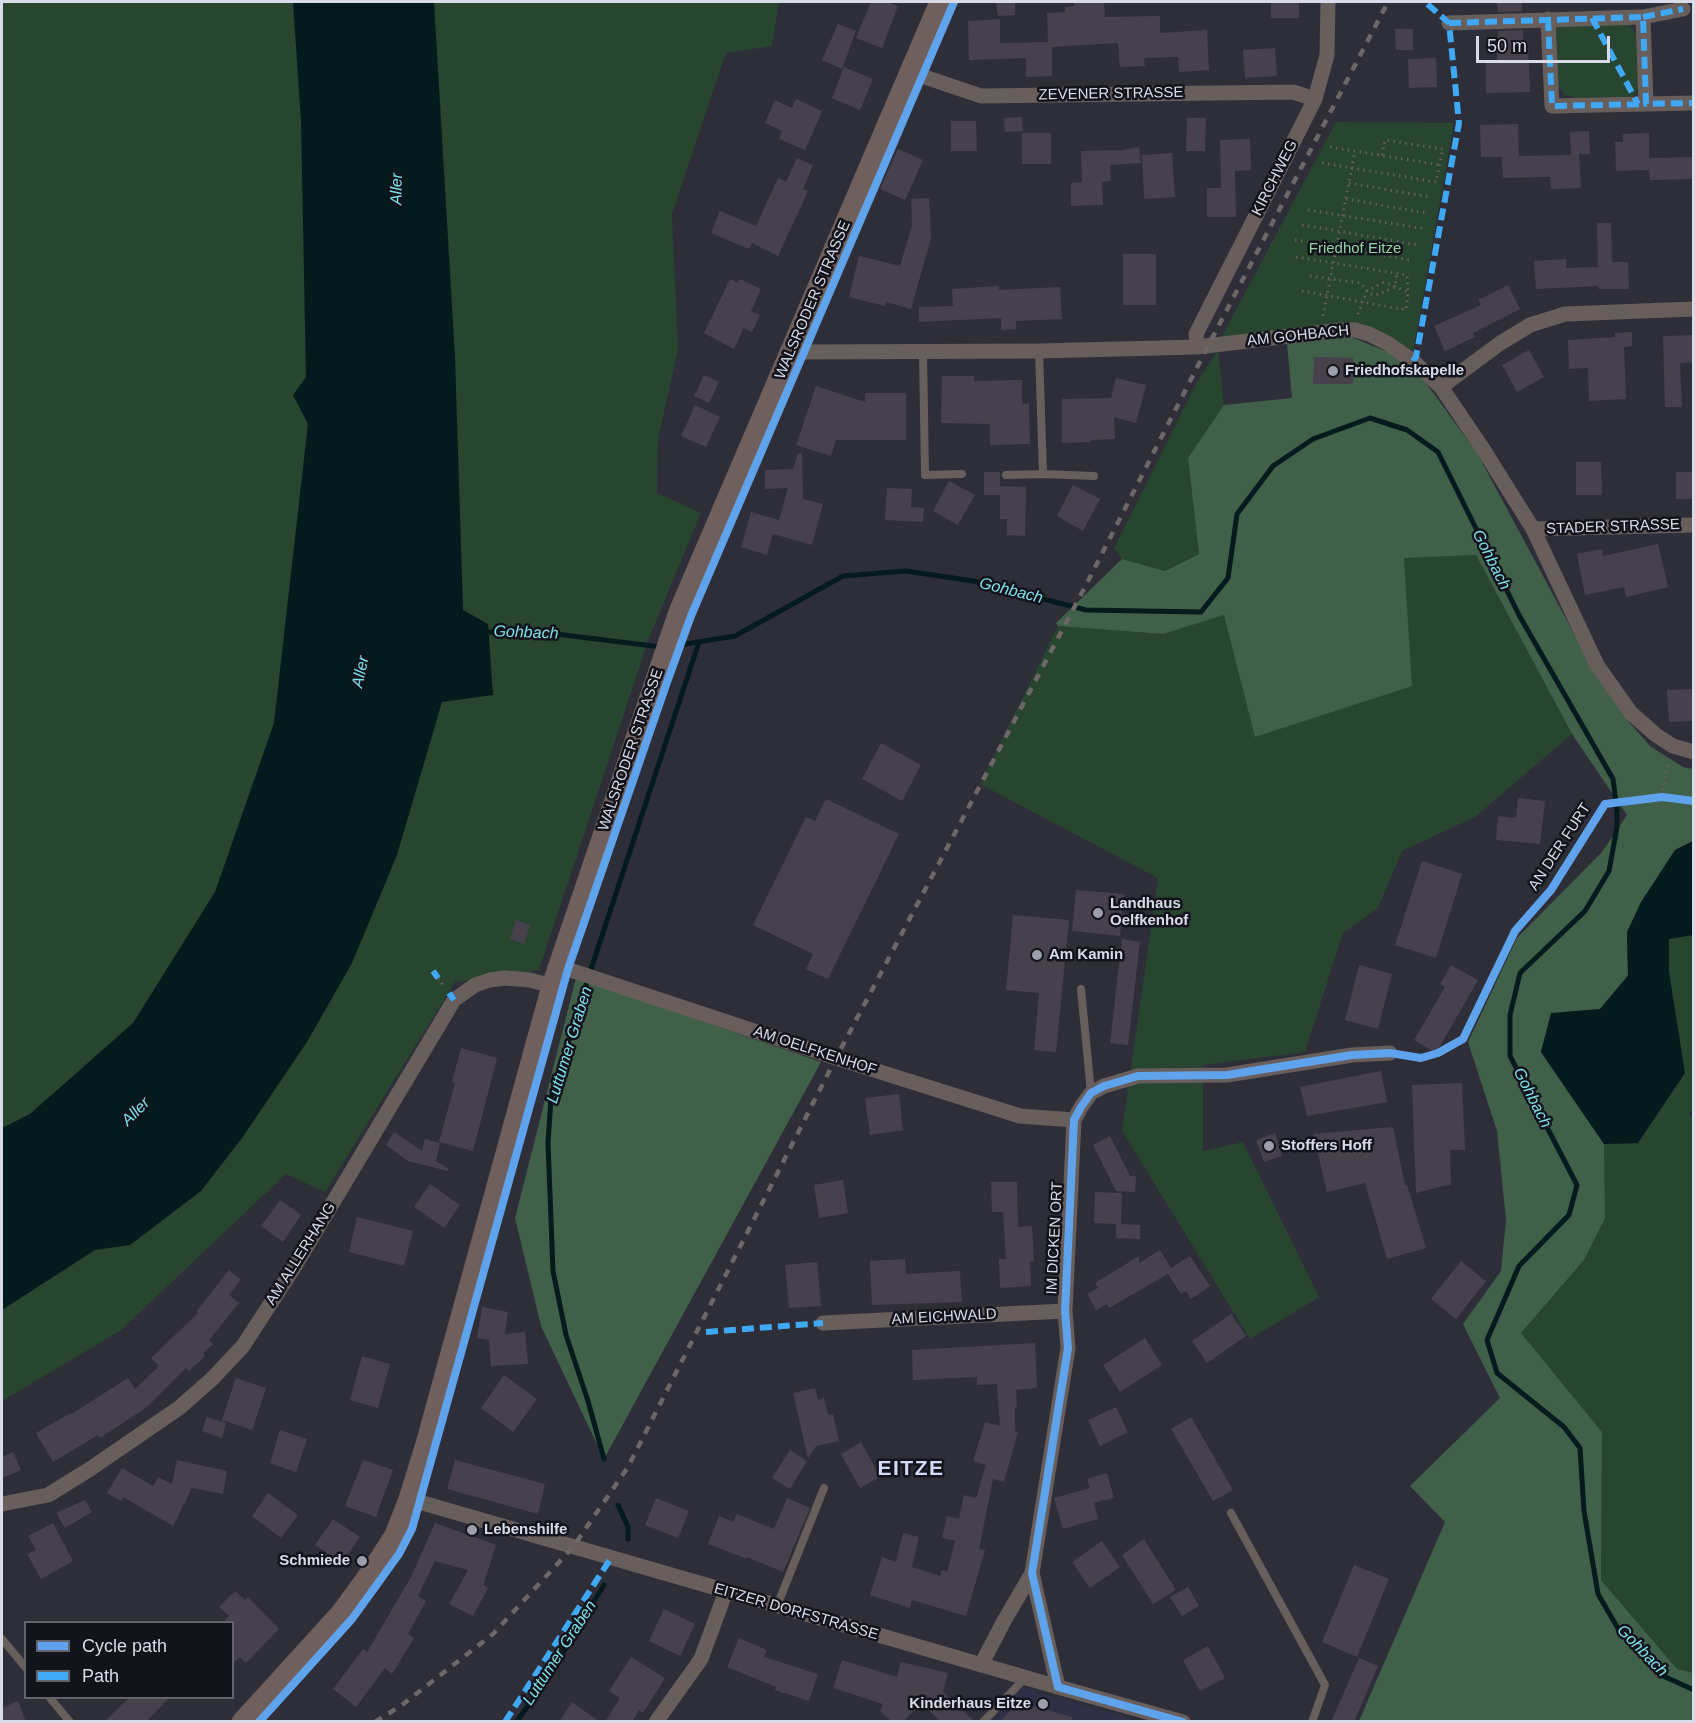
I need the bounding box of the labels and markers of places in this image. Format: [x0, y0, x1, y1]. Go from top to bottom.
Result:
place label: Friedhofskapelle [1345, 362, 1464, 380]
marker: Friedhofskapelle [1326, 364, 1340, 378]
place label: Landhaus Oelfkenhof [1110, 895, 1188, 930]
marker: Landhaus Oelfkenhof [1091, 906, 1105, 920]
place label: Am Kamin [1049, 946, 1123, 964]
marker: Am Kamin [1030, 948, 1044, 962]
place label: Stoffers Hoff [1281, 1137, 1372, 1155]
marker: Stoffers Hoff [1262, 1139, 1276, 1153]
place label: Lebenshilfe [484, 1521, 567, 1539]
marker: Lebenshilfe [465, 1523, 479, 1537]
place label: Schmiede [279, 1552, 350, 1570]
marker: Schmiede [355, 1554, 369, 1568]
place label: Kinderhaus Eitze [909, 1695, 1031, 1713]
marker: Kinderhaus Eitze [1036, 1697, 1050, 1711]

